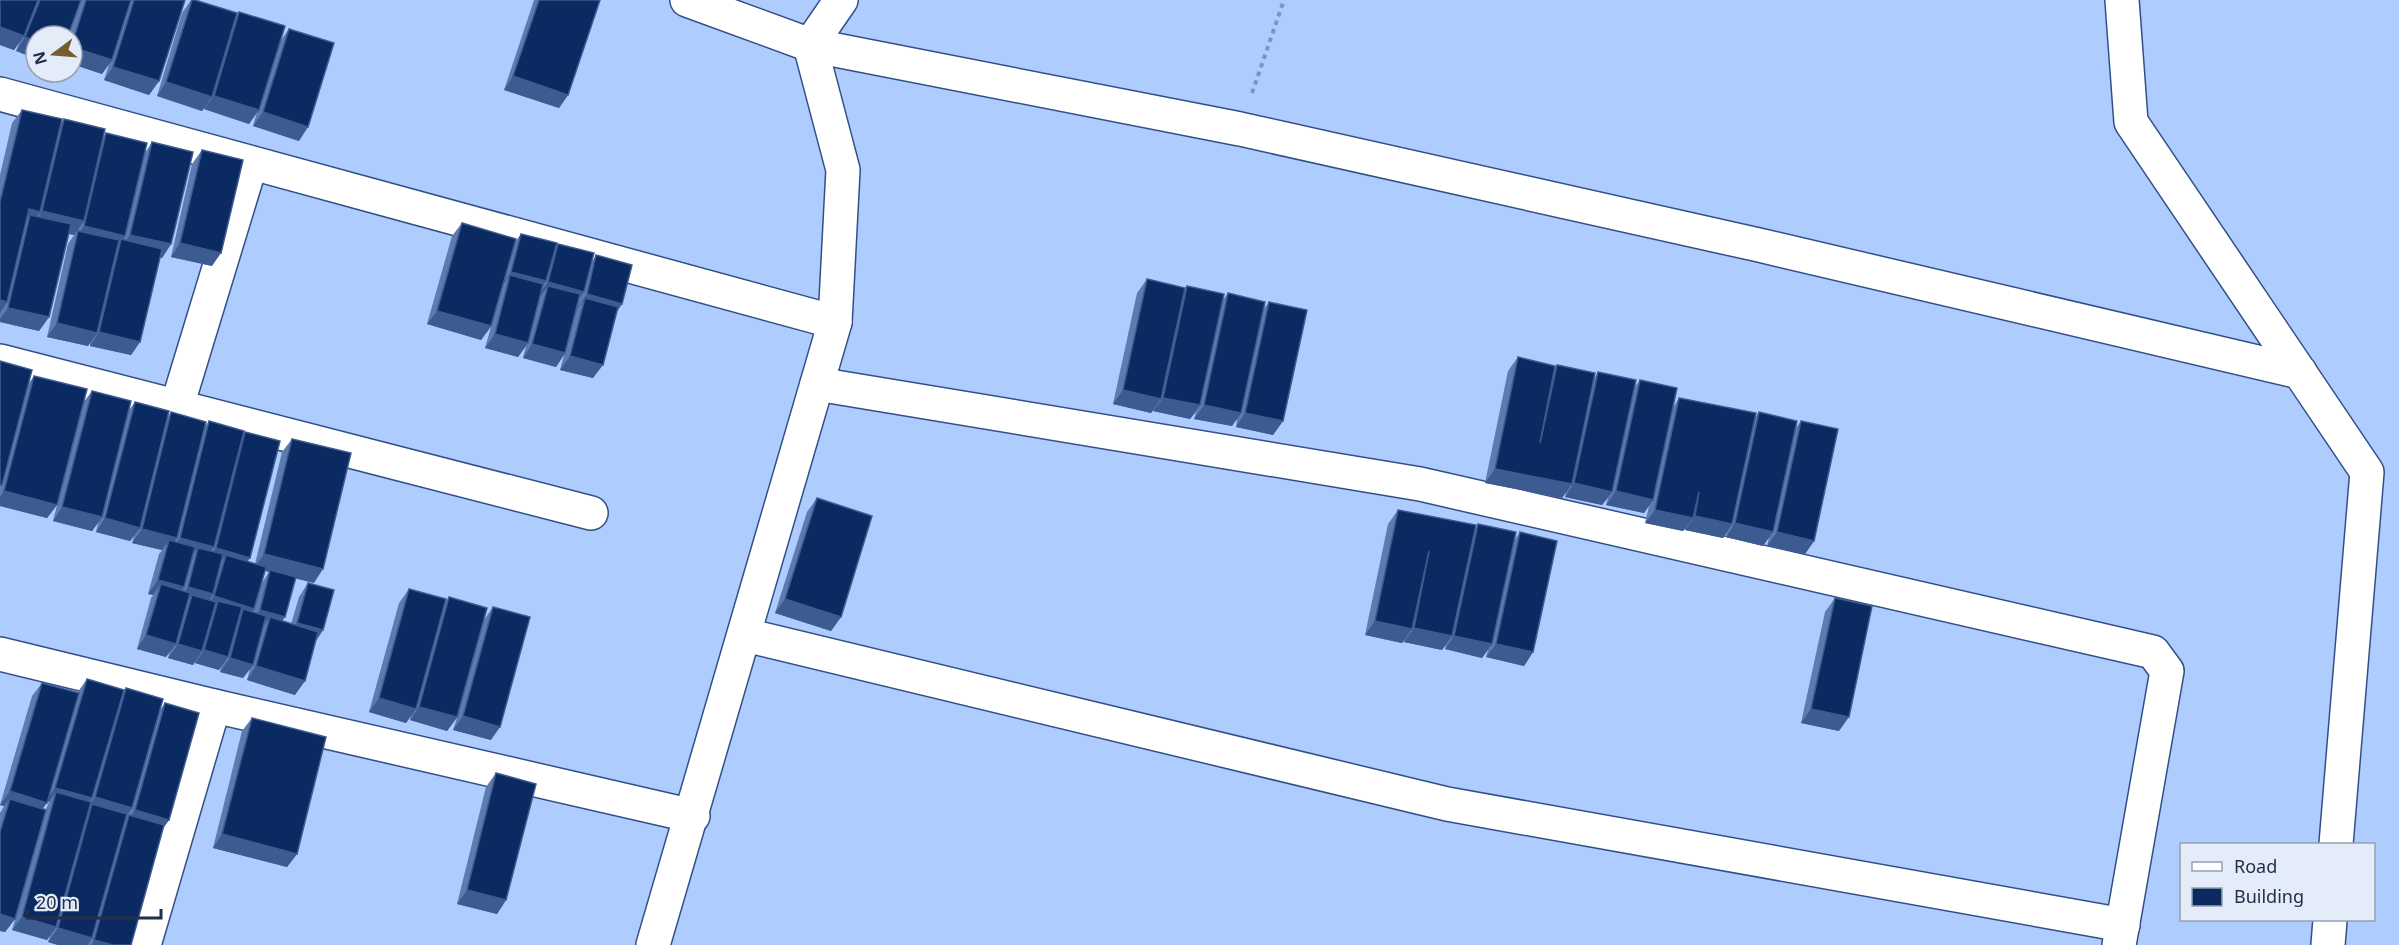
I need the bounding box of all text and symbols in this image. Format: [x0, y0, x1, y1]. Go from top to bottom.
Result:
north arrow [24, 24, 84, 84]
text: N [27, 49, 52, 67]
legend [2180, 843, 2375, 921]
text: Road [2234, 854, 2277, 878]
scale bar [27, 882, 160, 920]
text: Building [2234, 884, 2304, 908]
text: 20 m [36, 890, 78, 914]

